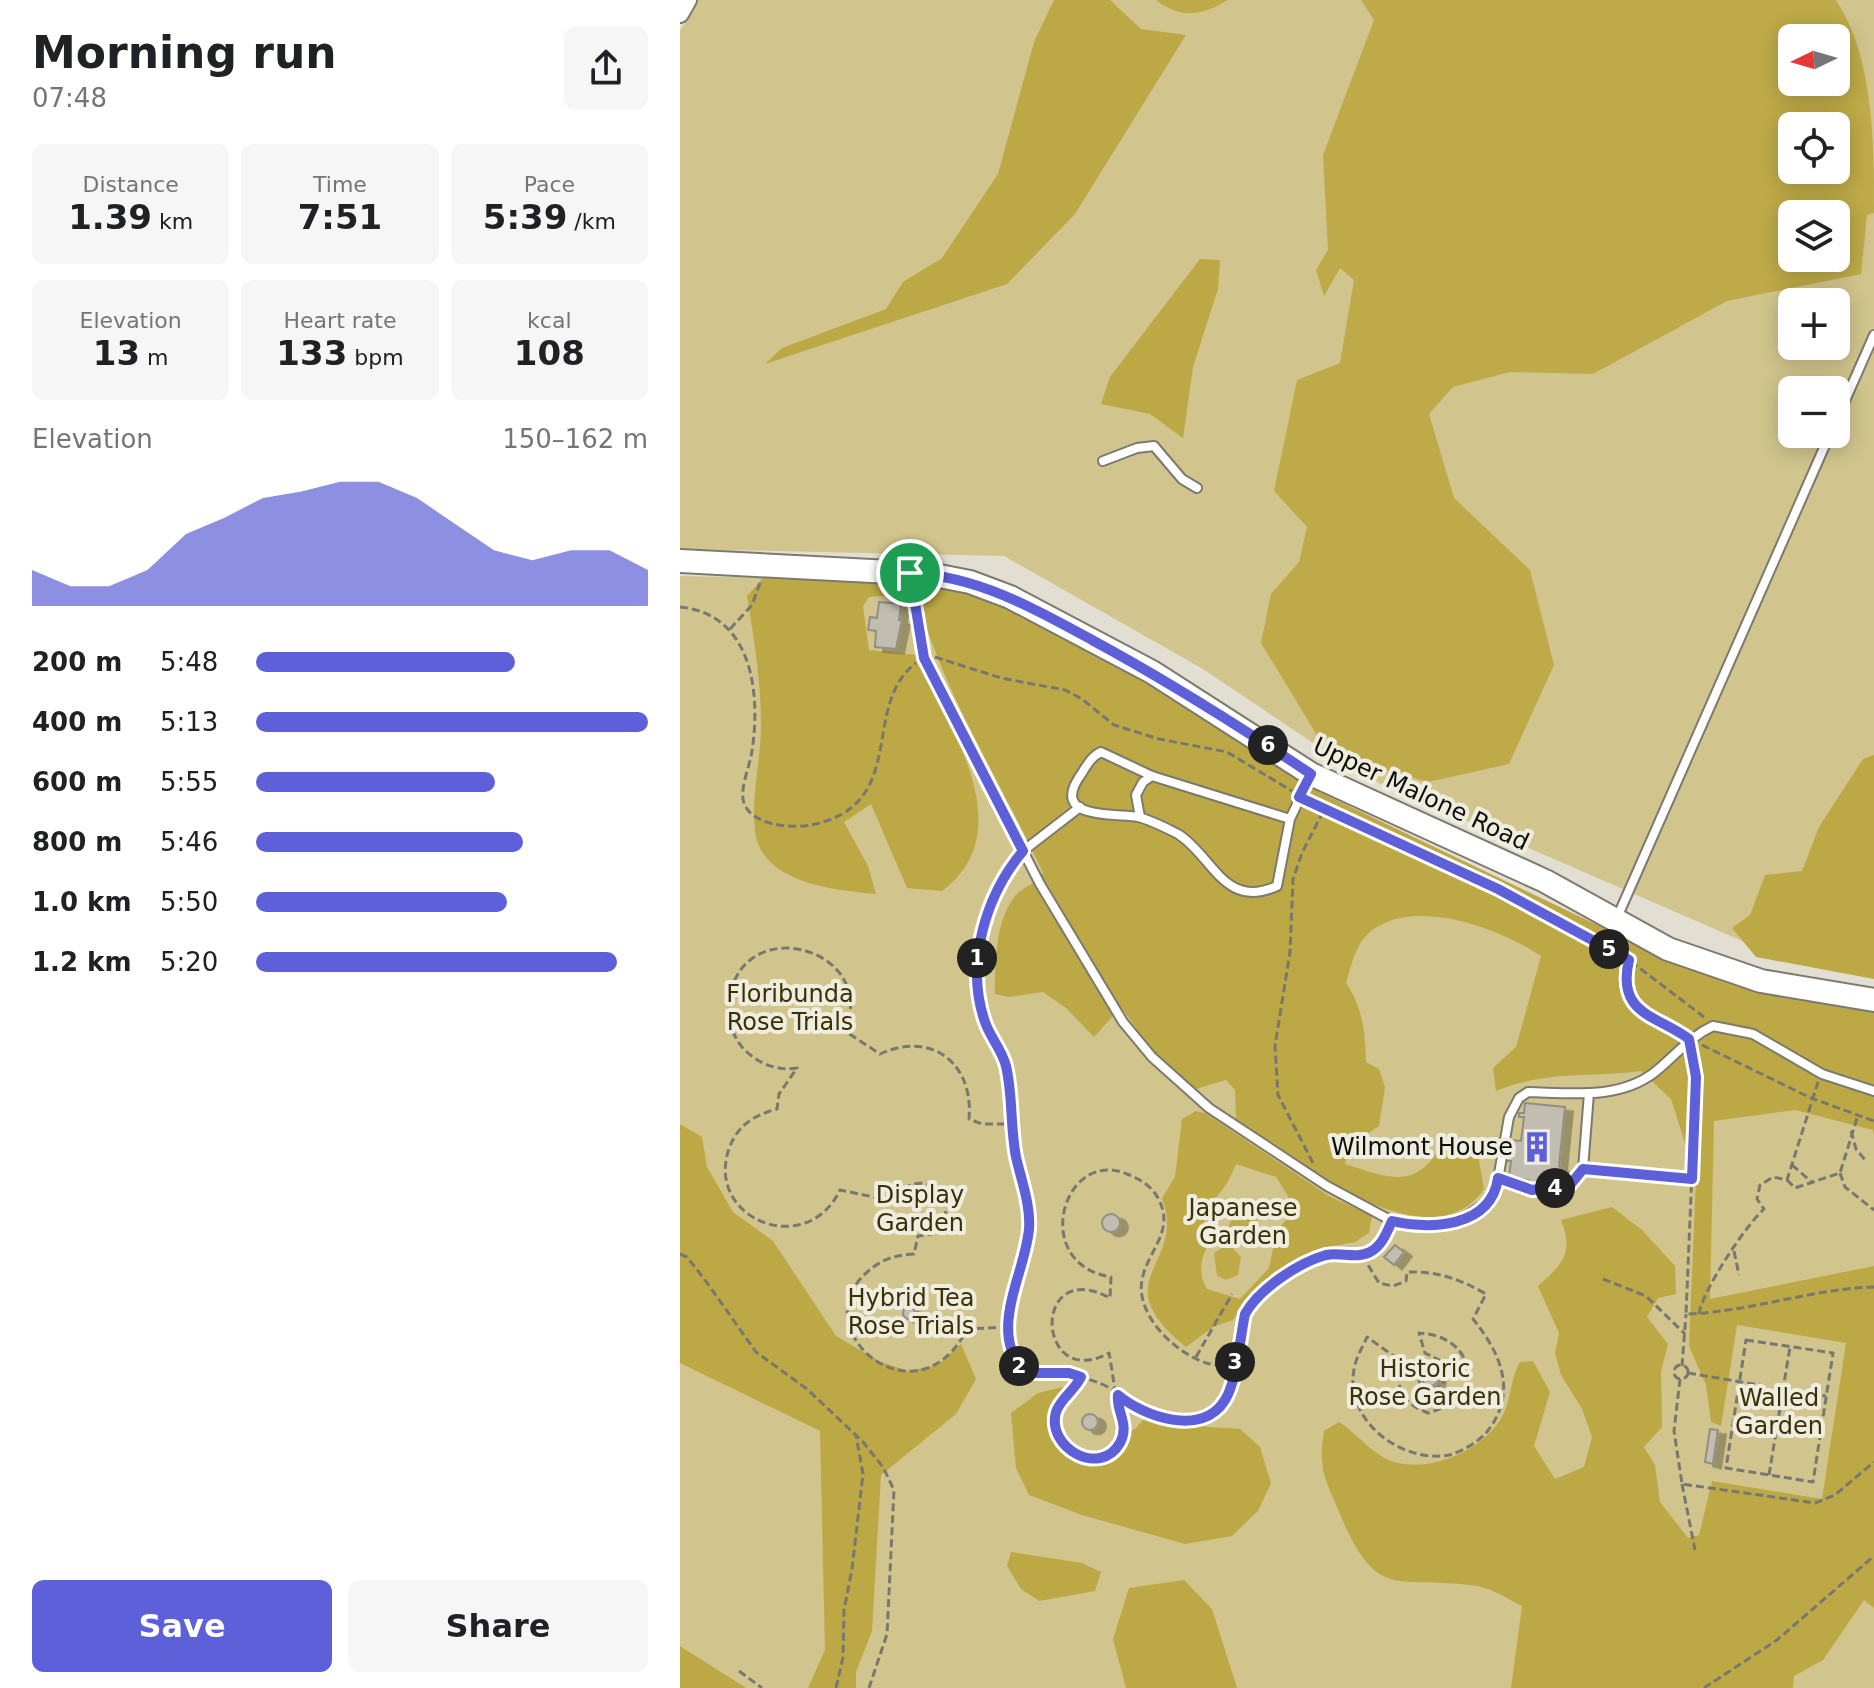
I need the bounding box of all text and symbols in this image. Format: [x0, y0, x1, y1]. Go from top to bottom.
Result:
north arrow [1778, 24, 1850, 96]
map controls [1778, 24, 1850, 448]
button: share [564, 26, 648, 110]
text: Morning run [32, 27, 337, 78]
text: 07:48 [32, 83, 107, 113]
button: locate [1778, 112, 1850, 184]
text: Distance [83, 172, 179, 197]
text: Time [313, 172, 367, 197]
text: Pace [524, 172, 575, 197]
text: 1.39 [68, 197, 152, 237]
text: 7:51 [298, 197, 382, 237]
text: 5:39 [483, 197, 567, 237]
button: layers [1778, 200, 1850, 272]
text: km [152, 209, 193, 234]
text: /km [567, 209, 616, 234]
button: + [1778, 288, 1850, 360]
text: Elevation [80, 308, 182, 333]
text: Heart rate [284, 308, 396, 333]
text: kcal [527, 308, 572, 333]
text: 13 [93, 333, 140, 373]
text: 133 [276, 333, 347, 373]
text: 108 [514, 333, 585, 373]
text: m [140, 345, 169, 370]
text: bpm [347, 345, 404, 370]
button: − [1778, 376, 1850, 448]
text: Elevation [32, 424, 153, 454]
text: 150–162 m [502, 424, 648, 454]
pin [876, 539, 944, 607]
icon: arrive [888, 551, 932, 595]
text: 200 m [32, 647, 122, 677]
text: 5:48 [160, 647, 218, 677]
text: 400 m [32, 707, 122, 737]
text: 5:13 [160, 707, 218, 737]
pin: 6 [1248, 725, 1288, 765]
text: 6 [1260, 732, 1276, 757]
street label: Upper Malone Road [1309, 732, 1533, 856]
text: 600 m [32, 767, 122, 797]
text: 5:55 [160, 767, 218, 797]
text: 800 m [32, 827, 122, 857]
text: 5:46 [160, 827, 218, 857]
text: 1.0 km [32, 887, 132, 917]
text: 5:50 [160, 887, 218, 917]
pin: 5 [1589, 929, 1629, 969]
text: 5 [1601, 936, 1617, 961]
pin: 1 [957, 938, 997, 978]
text: 1 [969, 945, 985, 970]
text: 1.2 km [32, 947, 132, 977]
text: 5:20 [160, 947, 218, 977]
park label: Floribunda Rose Trials [726, 980, 854, 1036]
building icon: Wilmont House [1520, 1130, 1554, 1164]
place label: Wilmont House [1331, 1133, 1513, 1161]
pin: 4 [1535, 1168, 1575, 1208]
text: 4 [1547, 1175, 1563, 1200]
park label: Display Garden [876, 1181, 964, 1237]
park label: Japanese Garden [1187, 1194, 1297, 1250]
park label: Hybrid Tea Rose Trials [848, 1284, 974, 1340]
pin: 3 [1215, 1342, 1255, 1382]
pin: 2 [999, 1346, 1039, 1386]
text: 3 [1227, 1349, 1243, 1374]
text: 2 [1011, 1353, 1027, 1378]
park label: Historic Rose Garden [1348, 1355, 1502, 1411]
park label: Walled Garden [1735, 1384, 1823, 1440]
button: Save [32, 1580, 332, 1672]
button: Share [348, 1580, 648, 1672]

